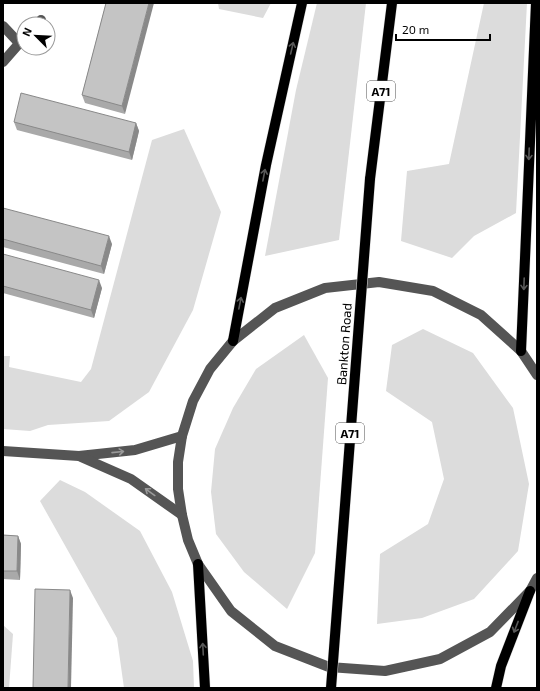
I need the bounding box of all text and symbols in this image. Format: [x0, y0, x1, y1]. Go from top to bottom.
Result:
north arrow [16, 16, 56, 56]
scale bar [396, 16, 490, 42]
text: 20 m [402, 22, 429, 36]
text: N [19, 25, 34, 38]
one-way arrow [288, 42, 296, 55]
road number: A71 [367, 81, 395, 101]
one-way arrow [526, 147, 533, 160]
one-way arrow [260, 169, 268, 182]
one-way arrow [520, 277, 528, 290]
one-way arrow [236, 297, 244, 310]
street label: Bankton Road [333, 302, 355, 386]
road number: A71 [336, 423, 364, 443]
one-way arrow [111, 448, 124, 456]
one-way arrow [145, 488, 156, 496]
one-way arrow [511, 621, 519, 633]
one-way arrow [199, 643, 207, 656]

